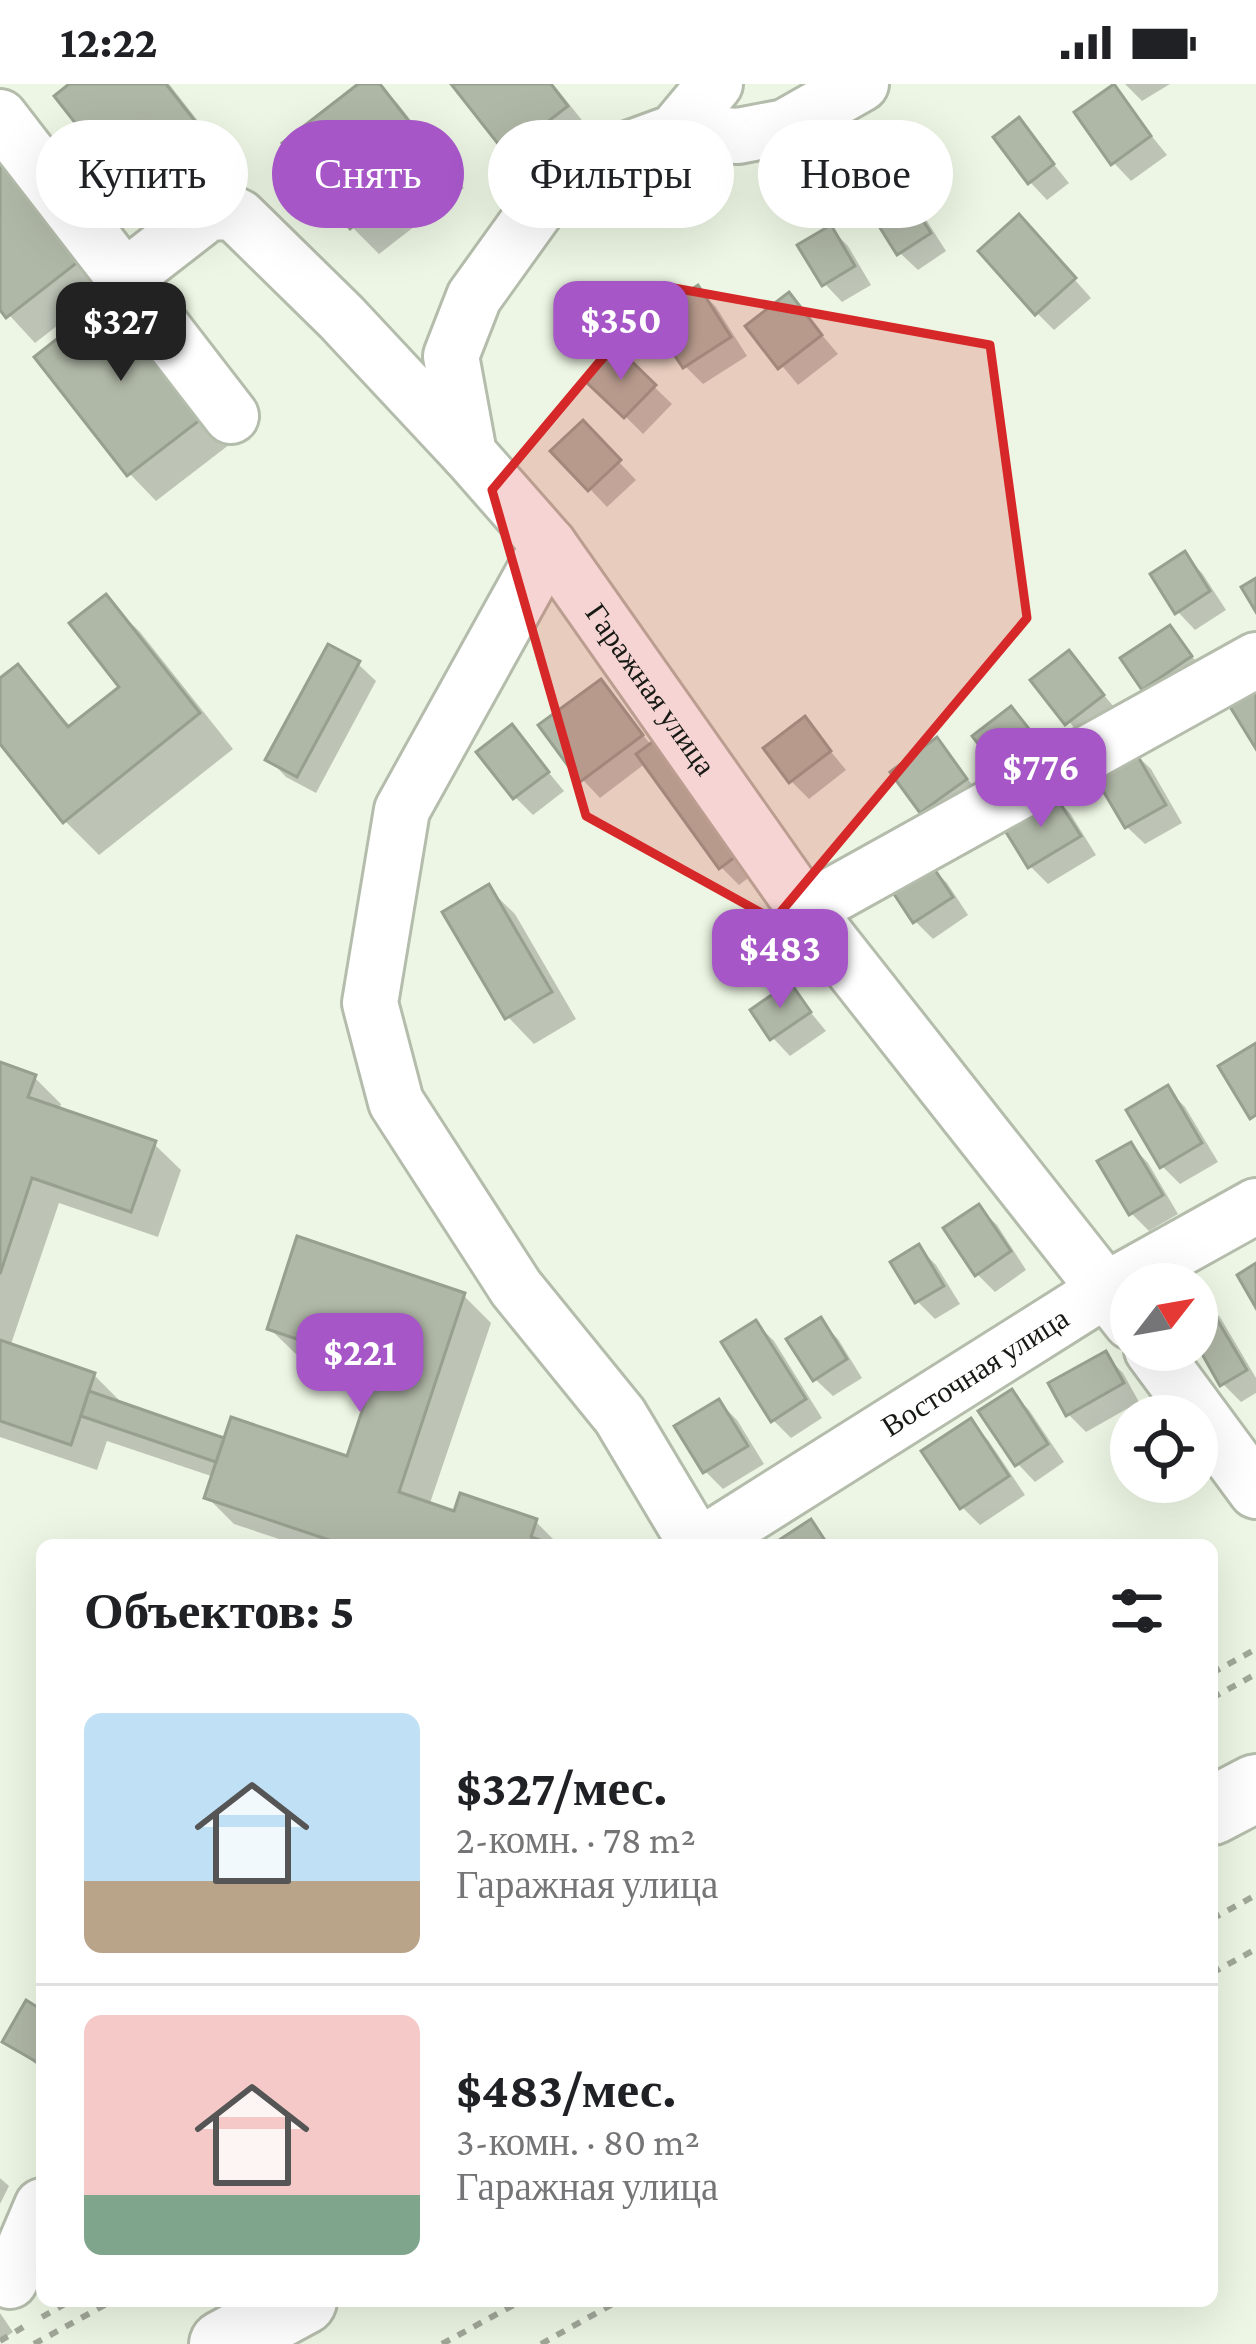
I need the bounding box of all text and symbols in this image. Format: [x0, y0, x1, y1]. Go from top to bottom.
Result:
text: 12:22 [60, 17, 158, 67]
chip: Купить [36, 120, 248, 228]
chip: Снять [272, 120, 464, 228]
chip: Фильтры [488, 120, 734, 228]
chip: Новое [758, 120, 953, 228]
pin: $350 [550, 281, 692, 383]
pin: $327 [50, 282, 192, 384]
text: $350 [580, 298, 662, 341]
text: $327 [83, 299, 159, 342]
street label: Гаражная улица [579, 597, 723, 781]
pin: $776 [970, 728, 1112, 830]
text: $776 [1002, 745, 1080, 788]
pin: $483 [709, 909, 851, 1011]
text: $483 [739, 926, 821, 969]
north arrow [1110, 1263, 1218, 1371]
map controls [1110, 1263, 1218, 1503]
street label: Восточная улица [875, 1301, 1074, 1443]
pin: $221 [289, 1313, 431, 1415]
text: $221 [323, 1330, 397, 1373]
button: locate [1110, 1395, 1218, 1503]
icon: filters [1104, 1578, 1170, 1644]
text: Объектов: 5 [84, 1582, 355, 1639]
text: $327/мес. [456, 1759, 668, 1816]
icon: home [180, 1761, 324, 1905]
text: 2-комн. · 78 m² [456, 1818, 696, 1861]
text: Гаражная улица [456, 1863, 718, 1906]
text: $483/мес. [456, 2061, 677, 2118]
icon: home [180, 2063, 324, 2207]
text: 3-комн. · 80 m² [456, 2120, 700, 2163]
text: Гаражная улица [456, 2165, 718, 2208]

